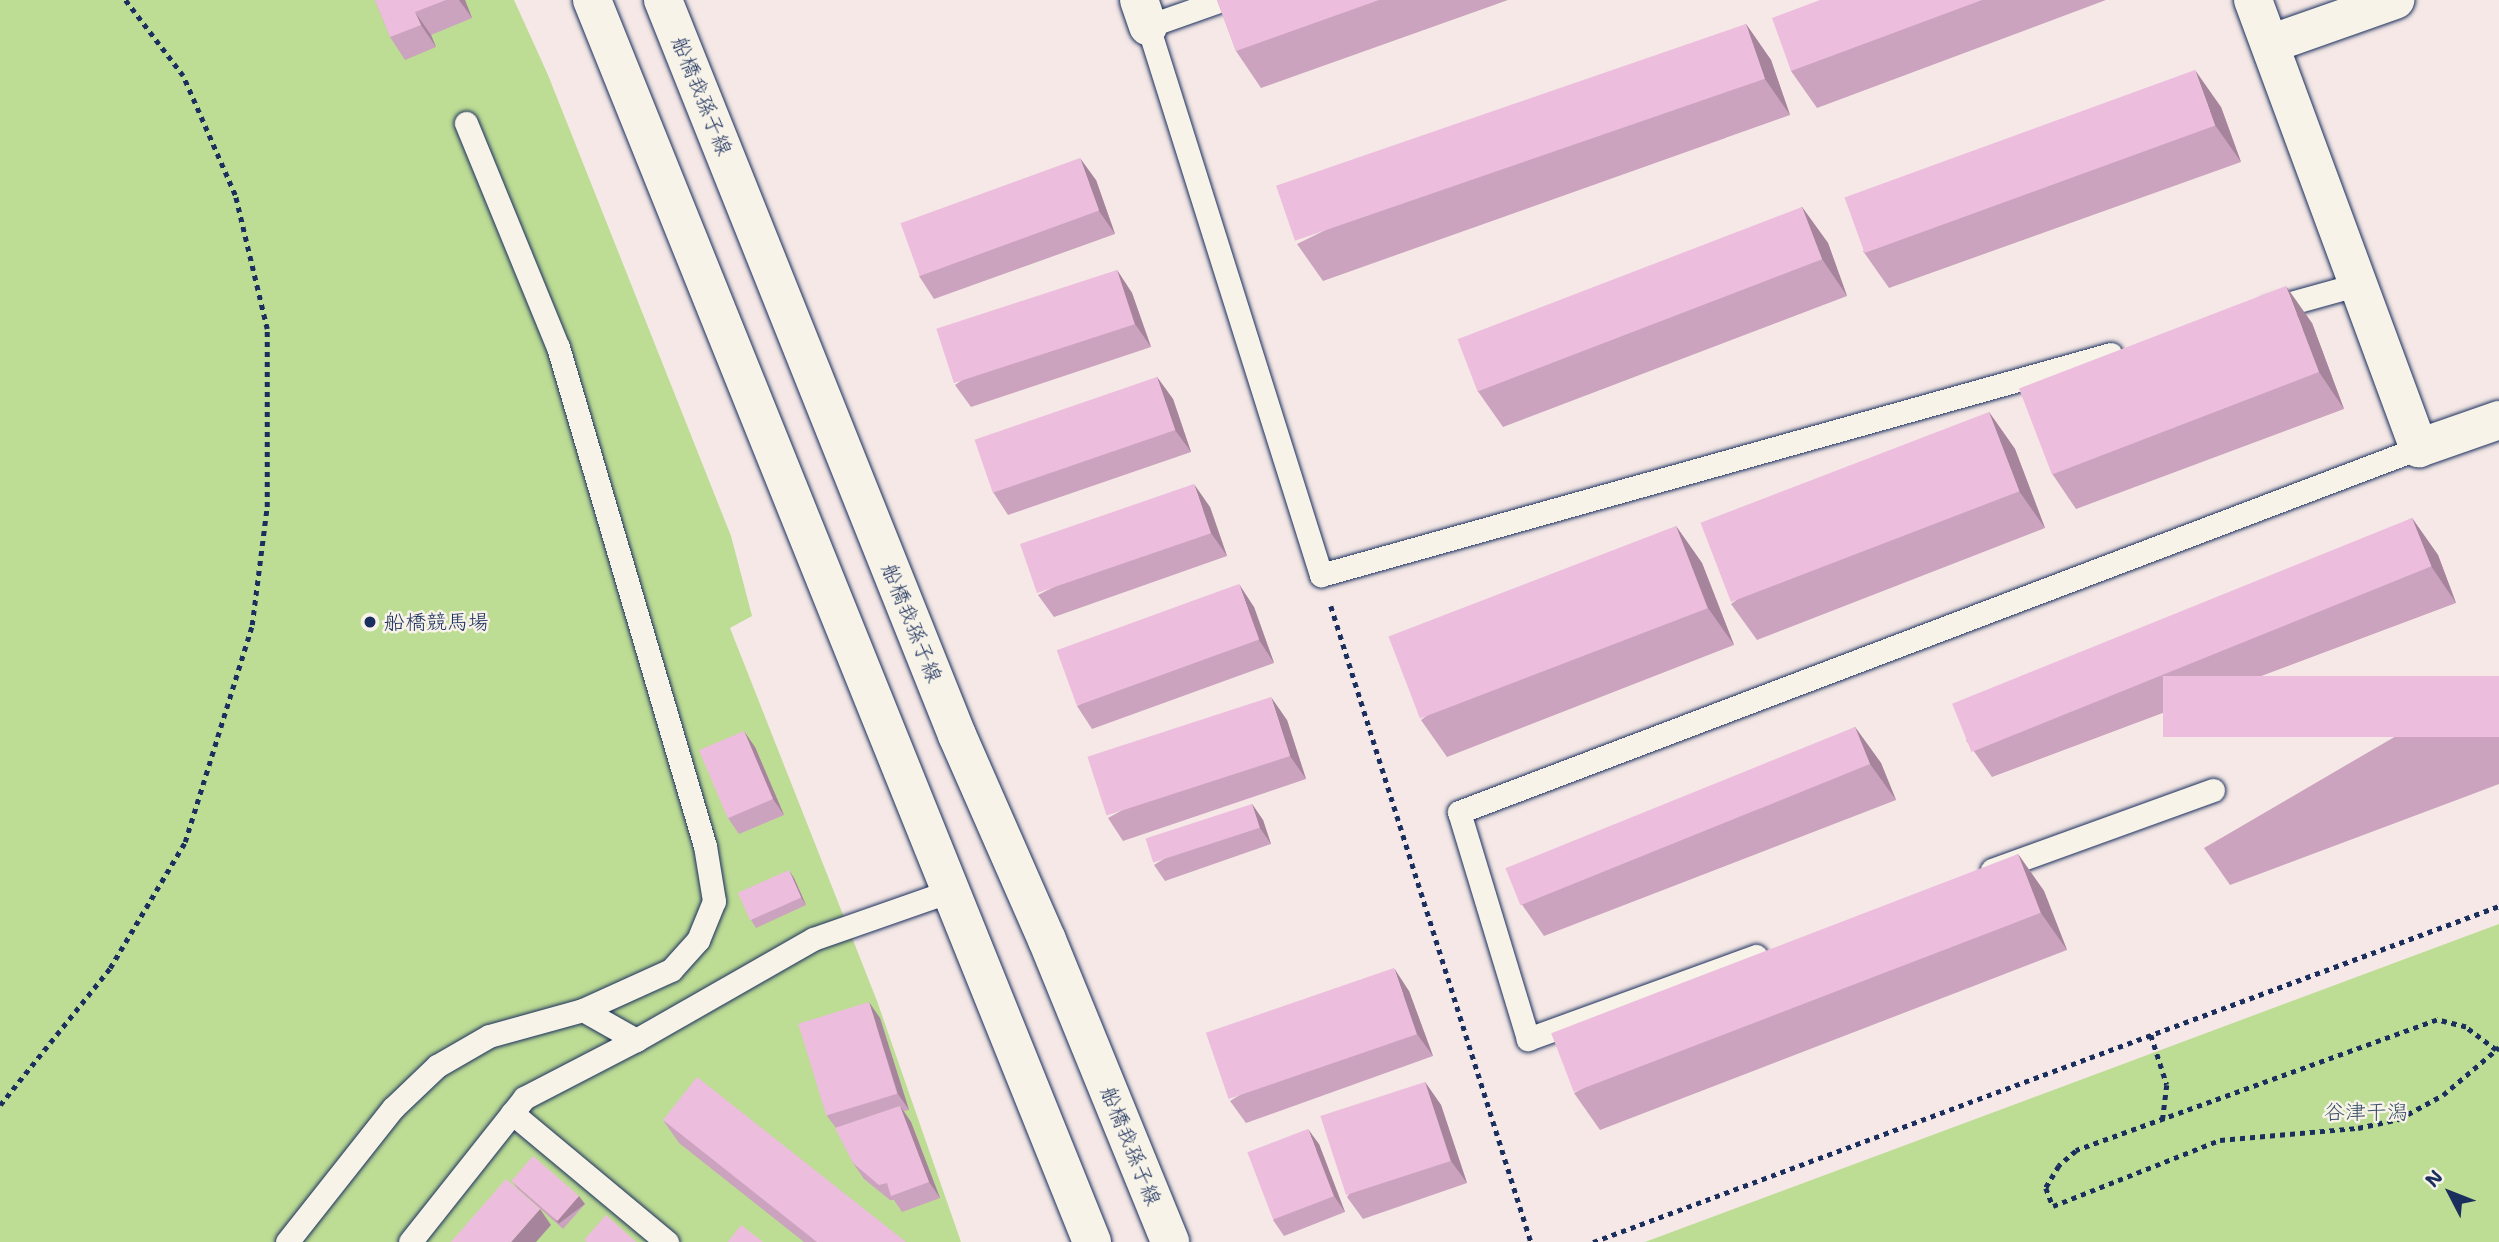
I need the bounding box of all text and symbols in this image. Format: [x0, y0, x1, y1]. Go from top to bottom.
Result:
street label: 船橋我孫子線 [667, 33, 737, 159]
street label: 船橋我孫子線 [877, 560, 947, 686]
place label: 船橋競馬場 [384, 609, 489, 635]
marker: 船橋競馬場 [362, 614, 378, 630]
street label: 船橋我孫子線 [1096, 1083, 1166, 1209]
park label: 谷津干潟 [2324, 1099, 2408, 1125]
north arrow [2415, 1158, 2485, 1228]
text: N [2420, 1165, 2448, 1193]

